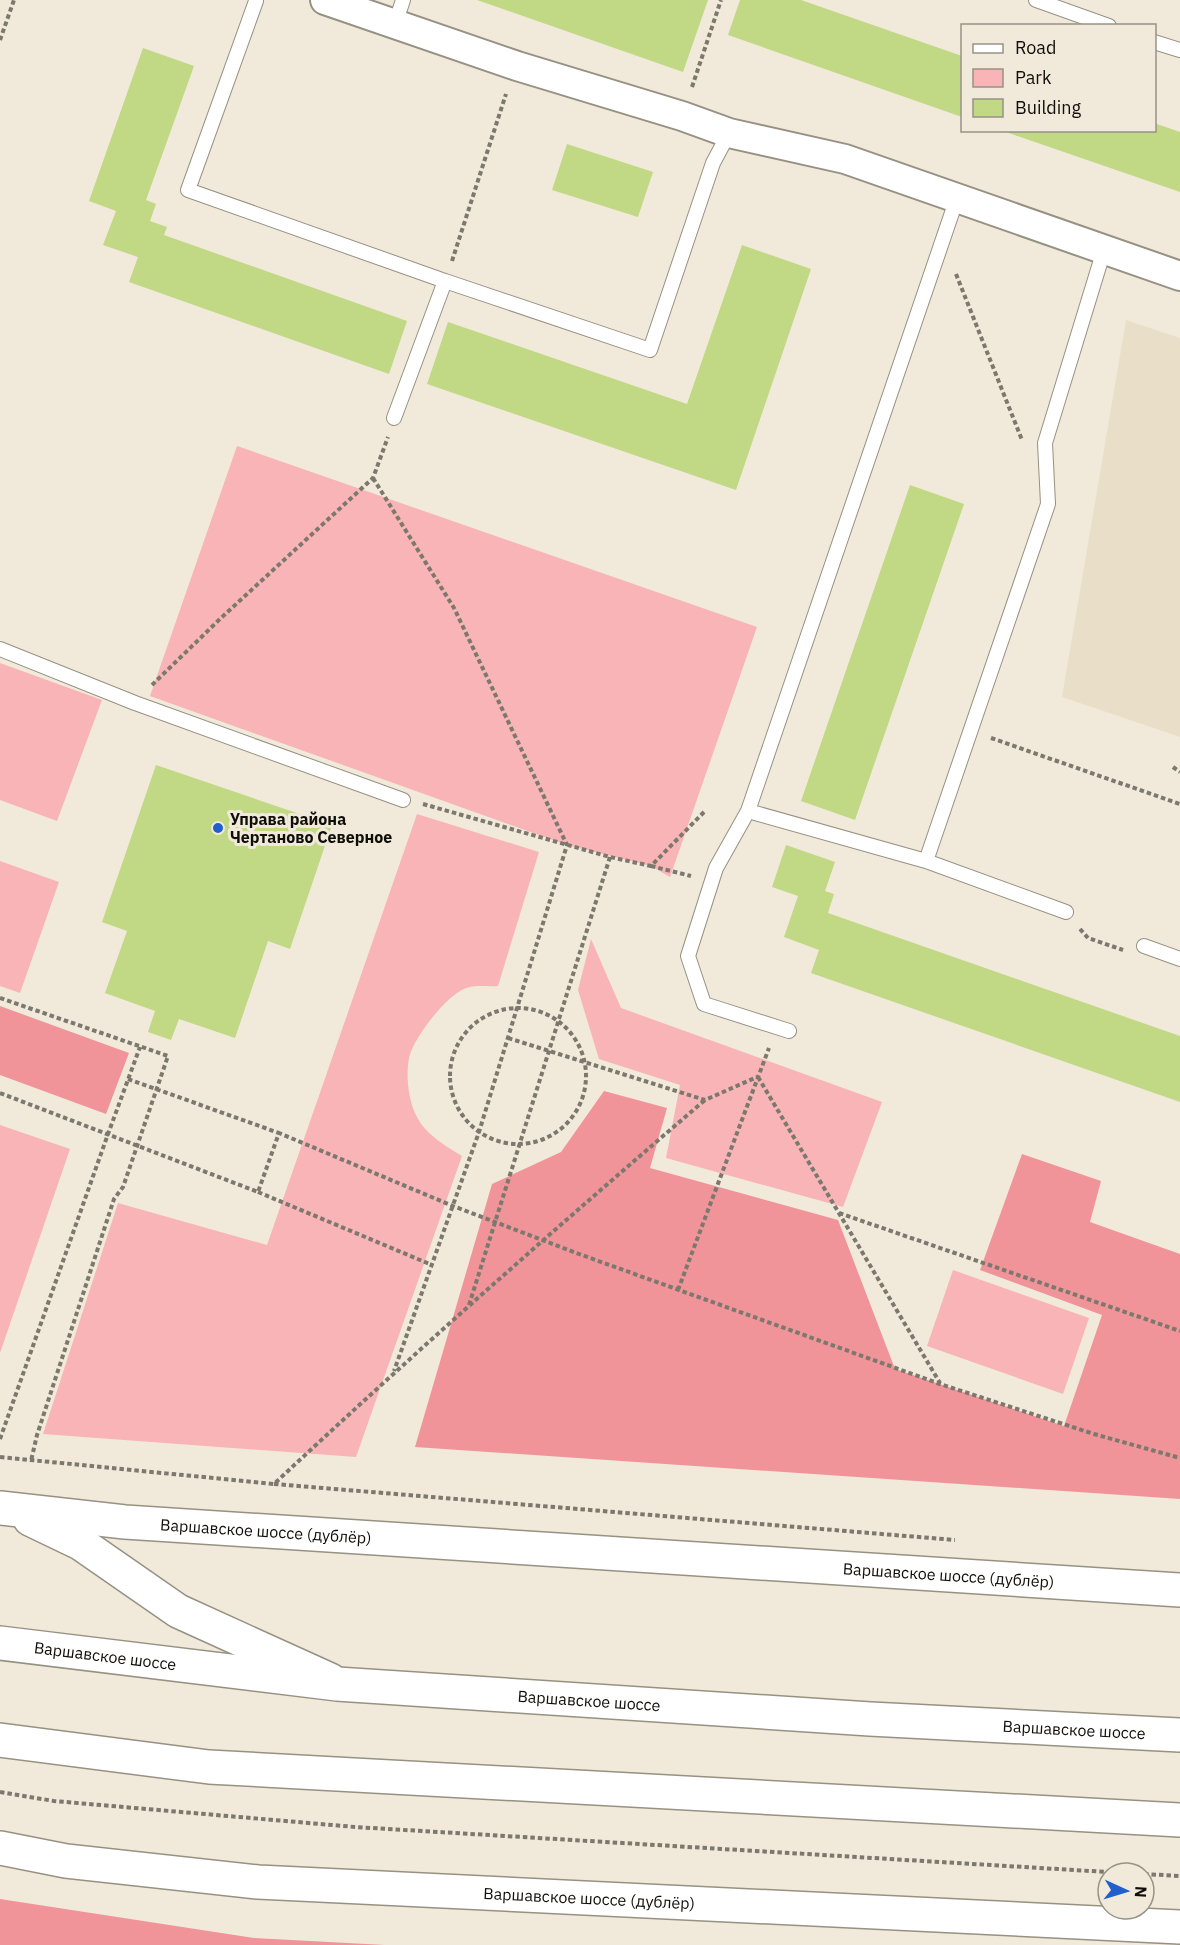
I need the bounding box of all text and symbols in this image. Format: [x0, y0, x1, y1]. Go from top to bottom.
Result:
legend [961, 24, 1156, 132]
text: Road [1015, 36, 1056, 59]
text: Park [1015, 66, 1052, 89]
text: Building [1015, 96, 1082, 119]
place label: Управа района Чертаново Северное [230, 809, 392, 847]
marker: Управа района Чертаново Северное [211, 821, 225, 835]
street label: Варшавское шоссе (дублёр) [160, 1514, 372, 1548]
street label: Варшавское шоссе (дублёр) [842, 1558, 1055, 1592]
street label: Варшавское шоссе [33, 1637, 178, 1674]
street label: Варшавское шоссе [517, 1686, 661, 1715]
street label: Варшавское шоссе [1002, 1716, 1146, 1743]
north arrow [1096, 1861, 1156, 1921]
street label: Варшавское шоссе (дублёр) [483, 1883, 695, 1913]
text: N [1131, 1886, 1151, 1899]

